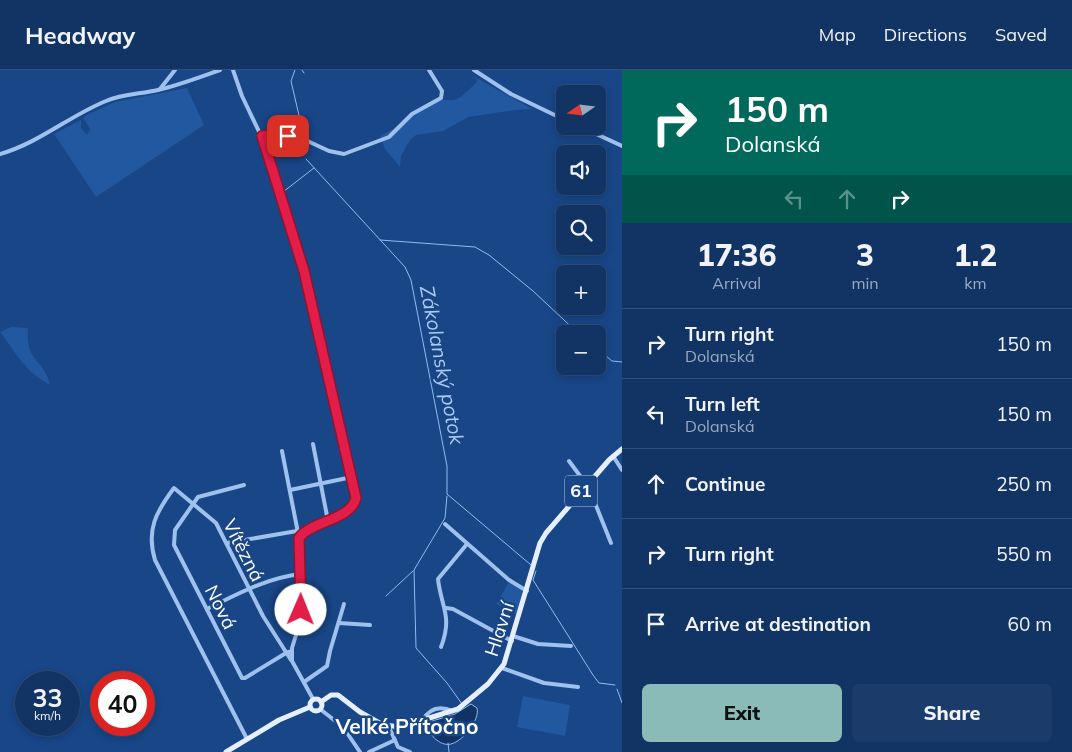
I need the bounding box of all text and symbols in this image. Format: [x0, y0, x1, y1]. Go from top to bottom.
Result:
text: Headway [25, 20, 135, 50]
text: Map [819, 23, 856, 46]
text: Directions [884, 23, 967, 46]
text: Saved [995, 23, 1047, 46]
north arrow [556, 85, 606, 135]
map controls [556, 85, 606, 375]
text: 150 m [725, 87, 829, 131]
icon: right [642, 90, 707, 155]
pin [267, 115, 309, 157]
icon: arrive [274, 122, 302, 150]
text: Dolanská [725, 130, 821, 158]
button: sound [556, 145, 606, 195]
icon: left [780, 185, 808, 213]
icon: ahead [833, 185, 861, 213]
icon: right [886, 185, 914, 213]
button: search [556, 205, 606, 255]
text: 17:36 [697, 236, 777, 274]
text: 3 [856, 236, 874, 274]
text: 1.2 [953, 236, 997, 274]
button: + [556, 265, 606, 315]
text: Arrival [712, 273, 761, 293]
text: min [851, 273, 879, 293]
text: km [964, 273, 986, 293]
water label: Zákolanský potok [415, 283, 470, 447]
text: Turn right [685, 322, 774, 346]
button: − [556, 325, 606, 375]
icon: right [642, 330, 670, 358]
text: 150 m [996, 332, 1052, 356]
text: Dolanská [685, 346, 755, 366]
text: Turn left [685, 392, 760, 416]
icon: left [642, 400, 670, 428]
text: 150 m [996, 402, 1052, 426]
text: Dolanská [685, 416, 755, 436]
icon: ahead [642, 470, 670, 498]
text: Continue [685, 472, 765, 496]
text: 250 m [996, 472, 1052, 496]
road number: 61 [565, 476, 597, 506]
street label: Vítězná [218, 515, 270, 585]
icon: right [642, 540, 670, 568]
text: Turn right [685, 542, 774, 566]
text: 550 m [996, 542, 1052, 566]
street label: Nová [200, 581, 242, 633]
position arrow [274, 583, 326, 635]
street label: Hlavní [479, 597, 520, 659]
icon: arrive [642, 610, 670, 638]
text: Arrive at destination [685, 612, 871, 636]
text: 60 m [1008, 612, 1052, 636]
speed limit sign: 40 [90, 671, 155, 736]
text: 33 [32, 682, 63, 713]
button: Exit [642, 684, 842, 742]
button: Share [852, 684, 1052, 742]
text: km/h [34, 708, 61, 723]
district label: Velké Přítočno [335, 713, 478, 739]

